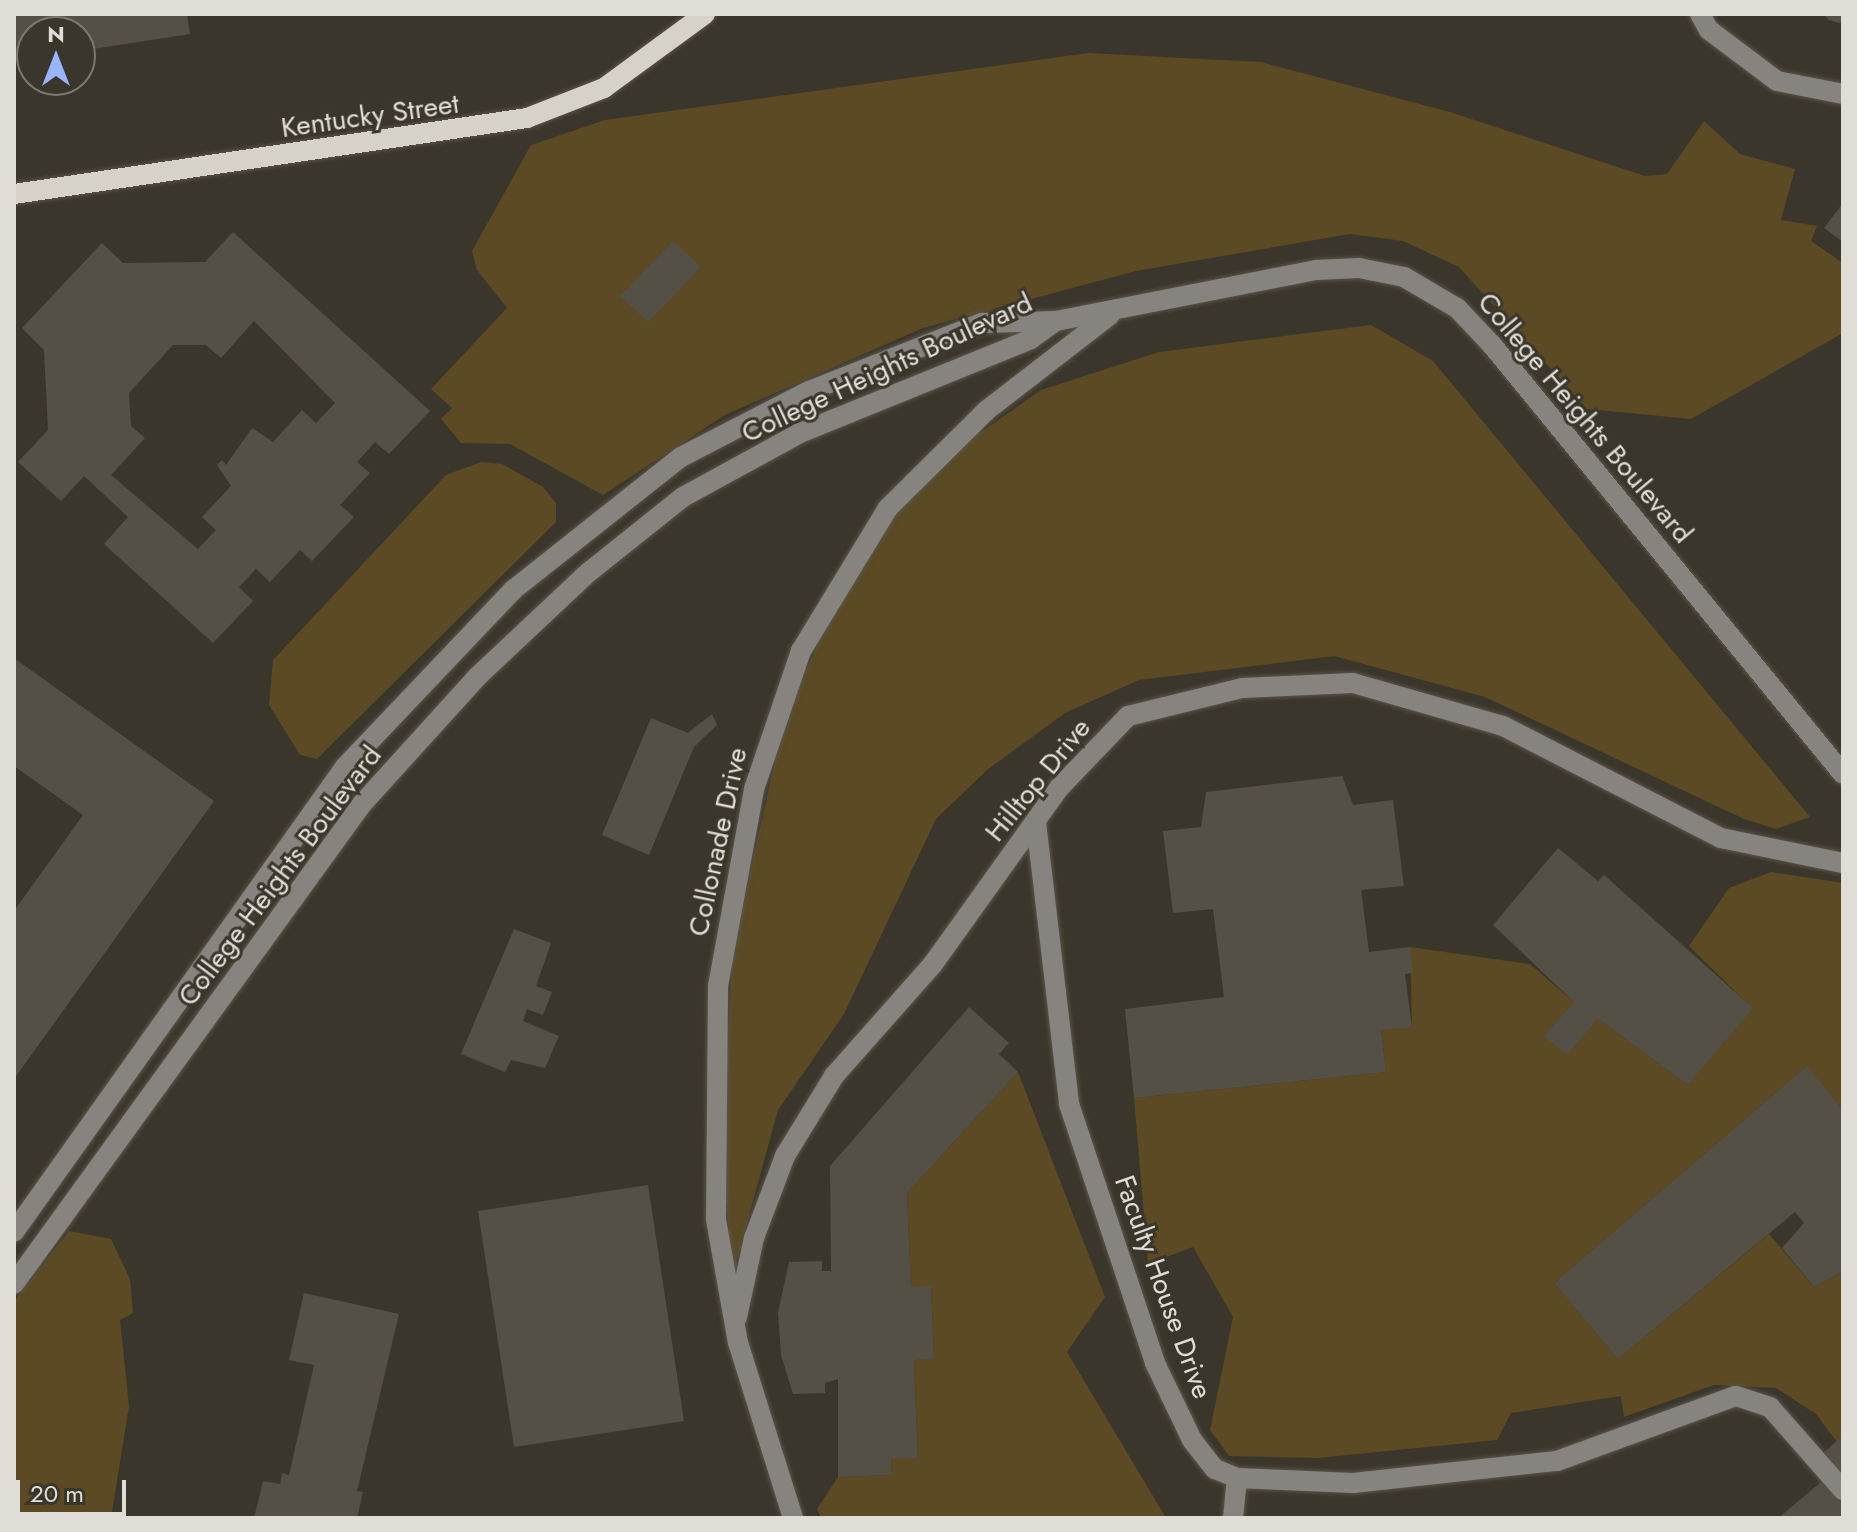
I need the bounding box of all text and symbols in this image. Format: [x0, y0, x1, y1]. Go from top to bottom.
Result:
north arrow [16, 16, 96, 96]
text: N [47, 18, 65, 50]
street label: Kentucky Street [279, 87, 461, 145]
street label: College Heights Boulevard [736, 286, 1038, 450]
street label: College Heights Boulevard [1470, 286, 1700, 550]
street label: Hilltop Drive [978, 712, 1098, 848]
street label: College Heights Boulevard [171, 739, 389, 1013]
street label: Collonade Drive [682, 745, 754, 939]
street label: Faculty House Drive [1107, 1171, 1219, 1403]
scale bar [20, 1464, 130, 1514]
text: 20 m [30, 1476, 84, 1511]

